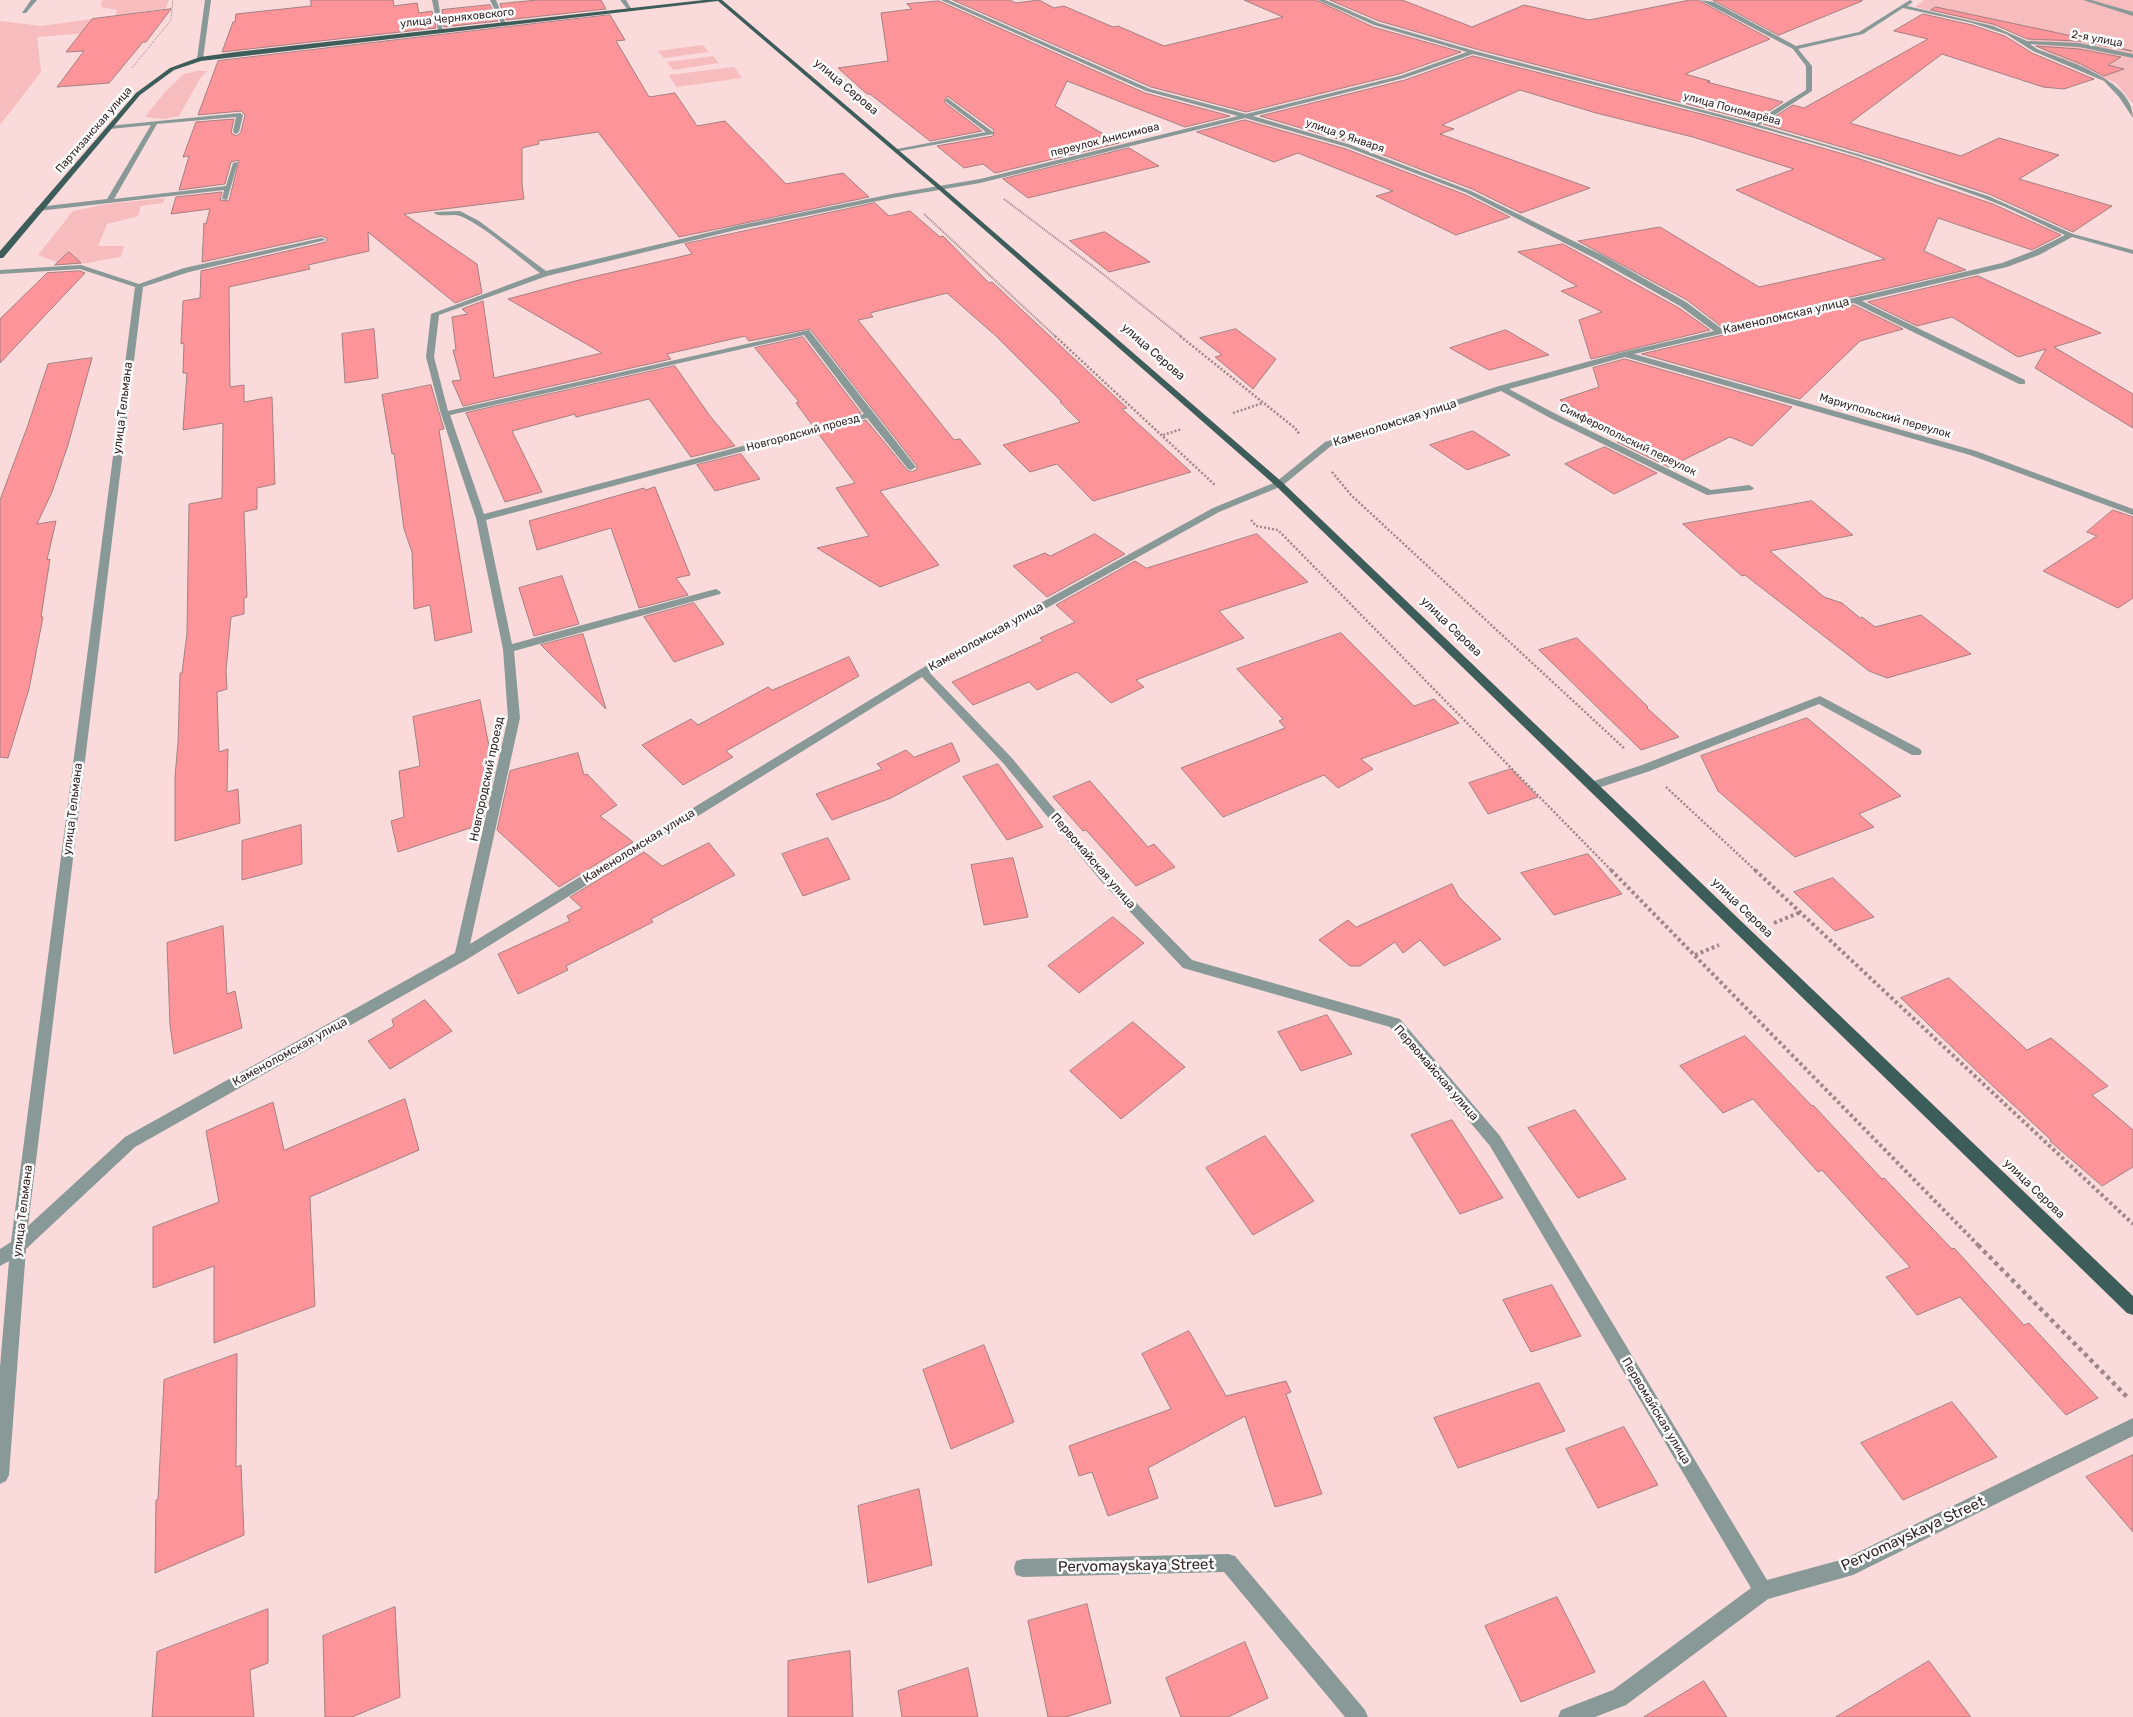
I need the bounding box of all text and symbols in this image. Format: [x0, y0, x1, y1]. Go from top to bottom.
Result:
street label: улица Черняховского [399, 5, 515, 31]
street label: 2-я улица [2070, 28, 2124, 50]
street label: улица Серова [811, 56, 881, 118]
street label: Партизанская улица [53, 84, 135, 176]
street label: улица Пономарёва [1682, 90, 1782, 128]
street label: улица 9 Января [1304, 116, 1386, 156]
street label: переулок Анисимова [1049, 120, 1161, 160]
street label: Каменоломская улица [1722, 294, 1850, 338]
street label: улица Серова [1118, 320, 1188, 384]
street label: улица Тельмана [110, 361, 136, 455]
street label: Мариупольский переулок [1818, 391, 1952, 441]
street label: Каменоломская улица [1331, 396, 1459, 450]
street label: Симферопольский переулок [1557, 401, 1699, 479]
street label: Новгородский проезд [745, 412, 861, 454]
street label: улица Серова [1417, 594, 1485, 660]
street label: Каменоломская улица [926, 599, 1046, 675]
street label: Новгородский проезд [467, 715, 507, 843]
street label: улица Тельмана [60, 762, 86, 856]
street label: Каменоломская улица [580, 806, 698, 886]
street label: Первомайская улица [1048, 810, 1138, 912]
street label: улица Серова [1708, 875, 1776, 941]
street label: Каменоломская улица [230, 1014, 350, 1090]
street label: Первомайская улица [1391, 1022, 1481, 1124]
street label: улица Серова [2000, 1156, 2068, 1222]
street label: улица Тельмана [10, 1164, 36, 1258]
street label: Первомайская улица [1618, 1355, 1694, 1467]
street label: Pervomayskaya Street [1838, 1493, 1988, 1575]
street label: Pervomayskaya Street [1058, 1556, 1214, 1576]

